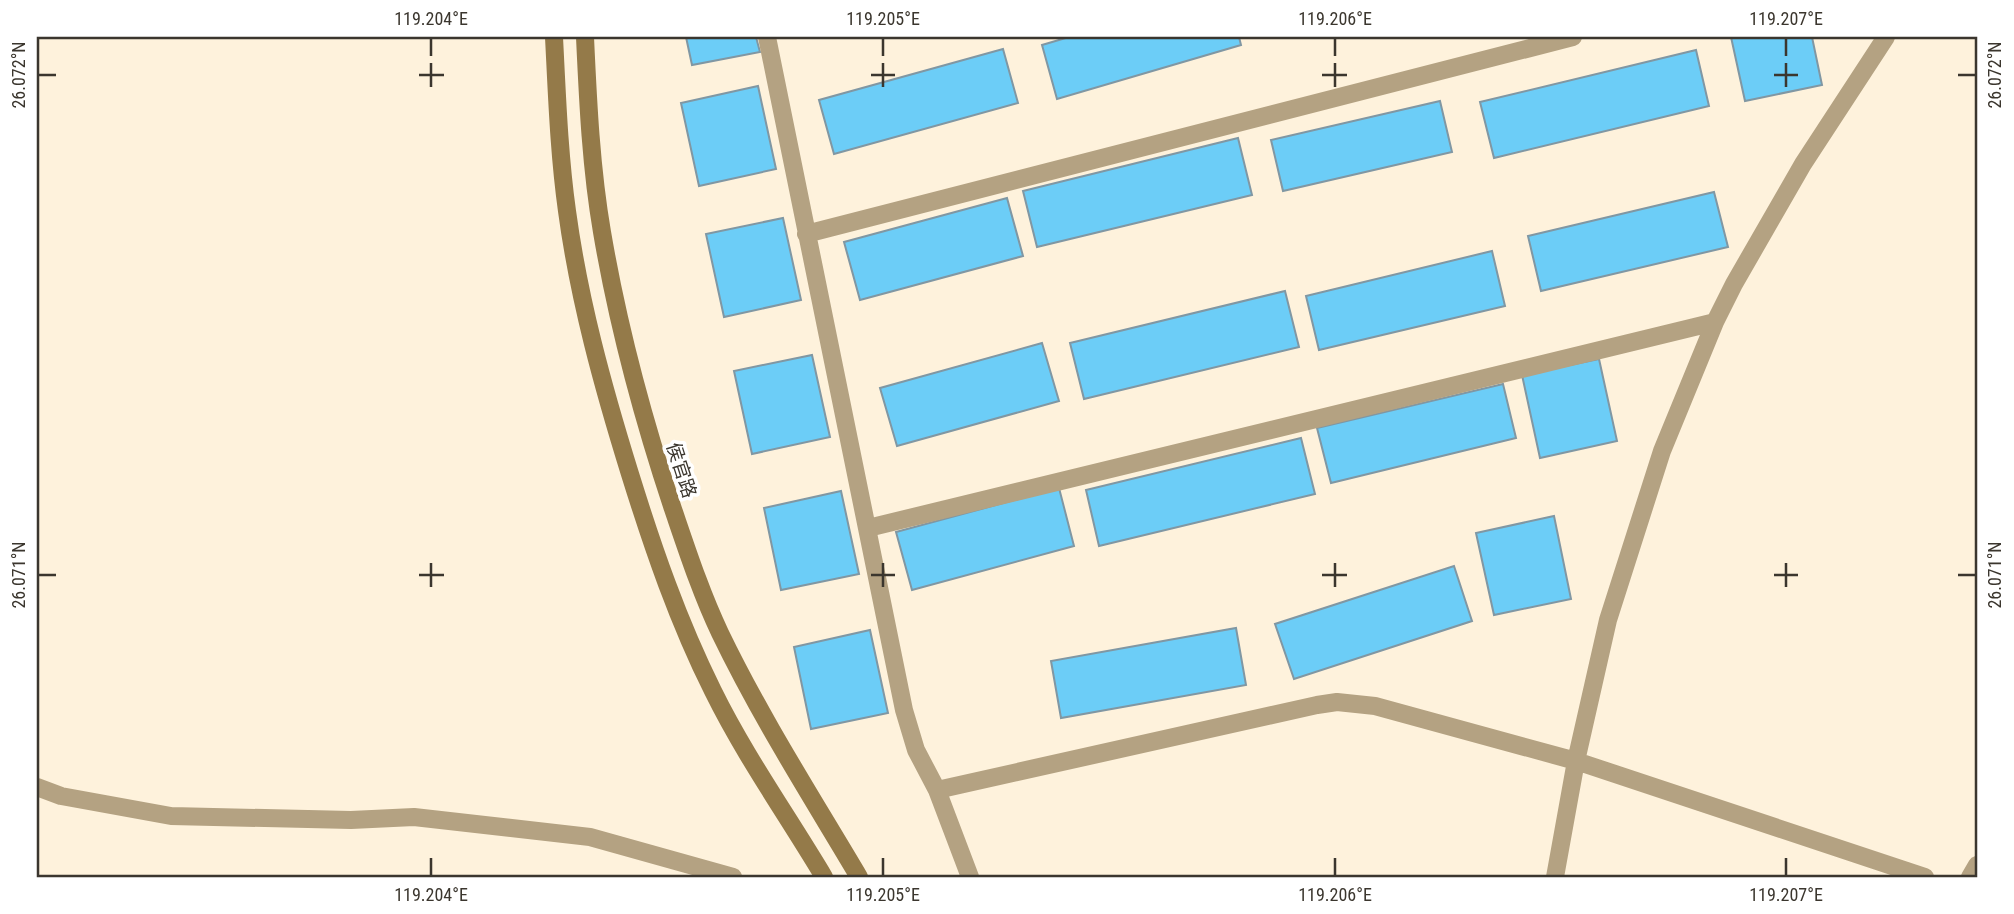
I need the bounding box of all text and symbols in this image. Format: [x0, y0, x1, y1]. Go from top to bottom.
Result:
text: 119.204°E [394, 8, 468, 29]
text: 119.205°E [846, 8, 920, 29]
text: 119.206°E [1298, 8, 1372, 29]
text: 119.207°E [1749, 8, 1823, 29]
text: 26.072°N [8, 41, 29, 109]
text: 26.072°N [1984, 41, 2005, 109]
street label: 侯官路 [662, 439, 701, 501]
text: 26.071°N [8, 541, 29, 609]
text: 26.071°N [1984, 541, 2005, 609]
text: 119.204°E [394, 884, 468, 905]
text: 119.205°E [846, 884, 920, 905]
text: 119.206°E [1298, 884, 1372, 905]
text: 119.207°E [1749, 884, 1823, 905]

